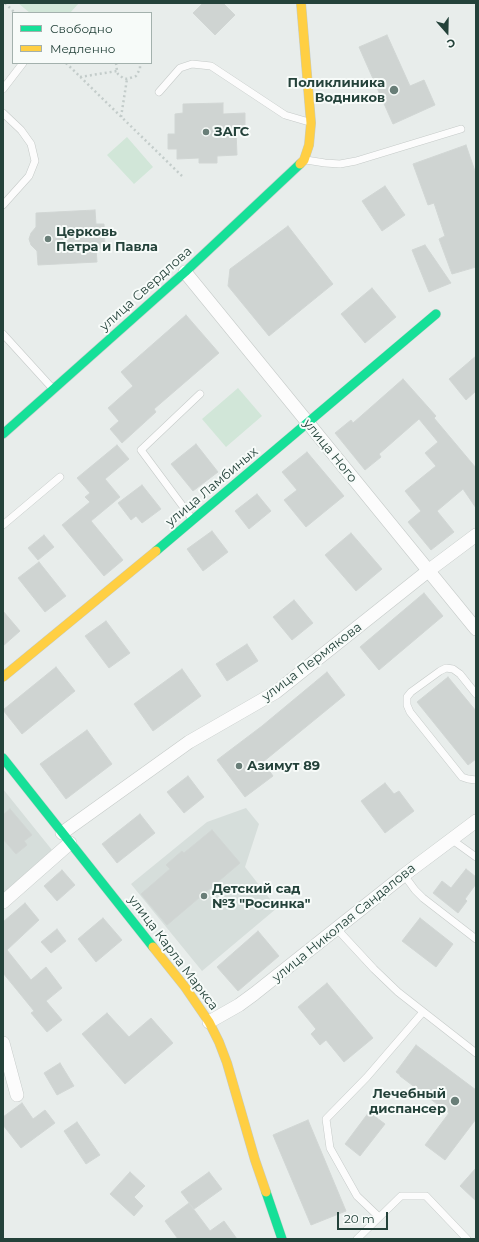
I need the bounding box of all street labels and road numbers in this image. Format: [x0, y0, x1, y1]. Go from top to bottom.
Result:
street label: улица Свердлова [97, 244, 195, 334]
street label: улица Ного [300, 416, 360, 486]
street label: улица Ламбиных [163, 444, 261, 530]
street label: улица Пермякова [259, 619, 365, 705]
street label: улица Николая Сандалова [269, 860, 419, 986]
street label: улица Карла Маркса [125, 892, 221, 1014]

